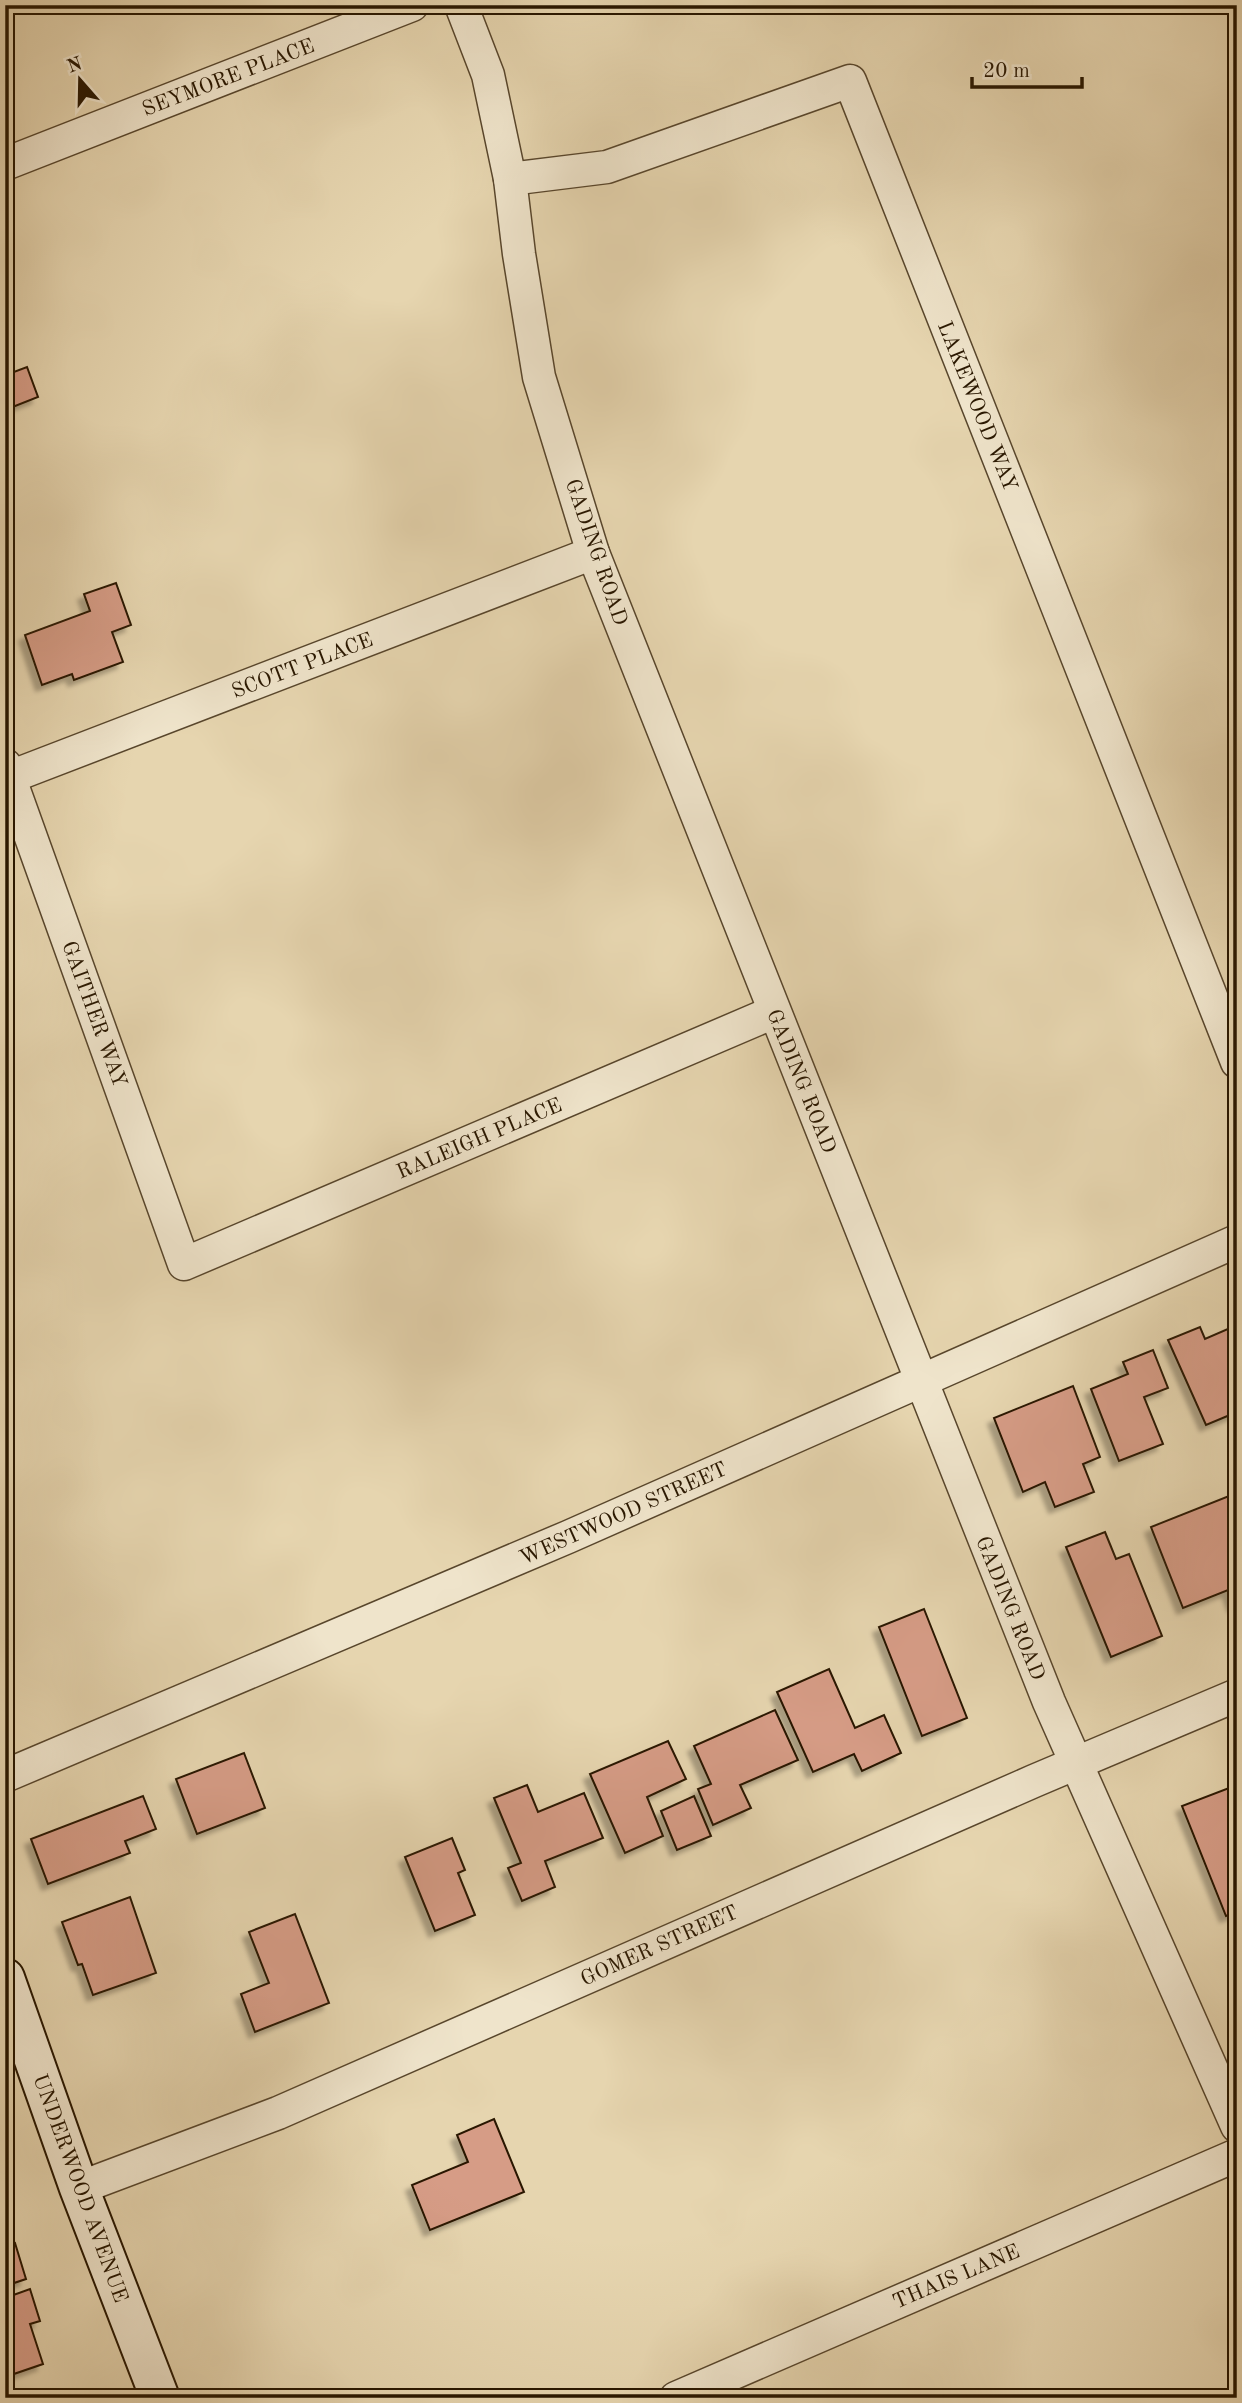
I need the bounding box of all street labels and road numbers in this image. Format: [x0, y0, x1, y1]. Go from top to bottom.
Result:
street label: SEYMORE PLACE [140, 36, 317, 121]
street label: LAKEWOOD WAY [933, 319, 1020, 495]
street label: GADING ROAD [561, 477, 630, 628]
street label: SCOTT PLACE [229, 630, 376, 703]
street label: GAITHER WAY [57, 939, 130, 1090]
street label: GADING ROAD [762, 1007, 839, 1157]
street label: RALEIGH PLACE [394, 1095, 565, 1184]
street label: WESTWOOD STREET [517, 1459, 731, 1570]
street label: GADING ROAD [971, 1534, 1048, 1684]
street label: GOMER STREET [578, 1902, 741, 1991]
street label: UNDERWOOD AVENUE [28, 2071, 131, 2306]
street label: THAIS LANE [890, 2241, 1023, 2314]

